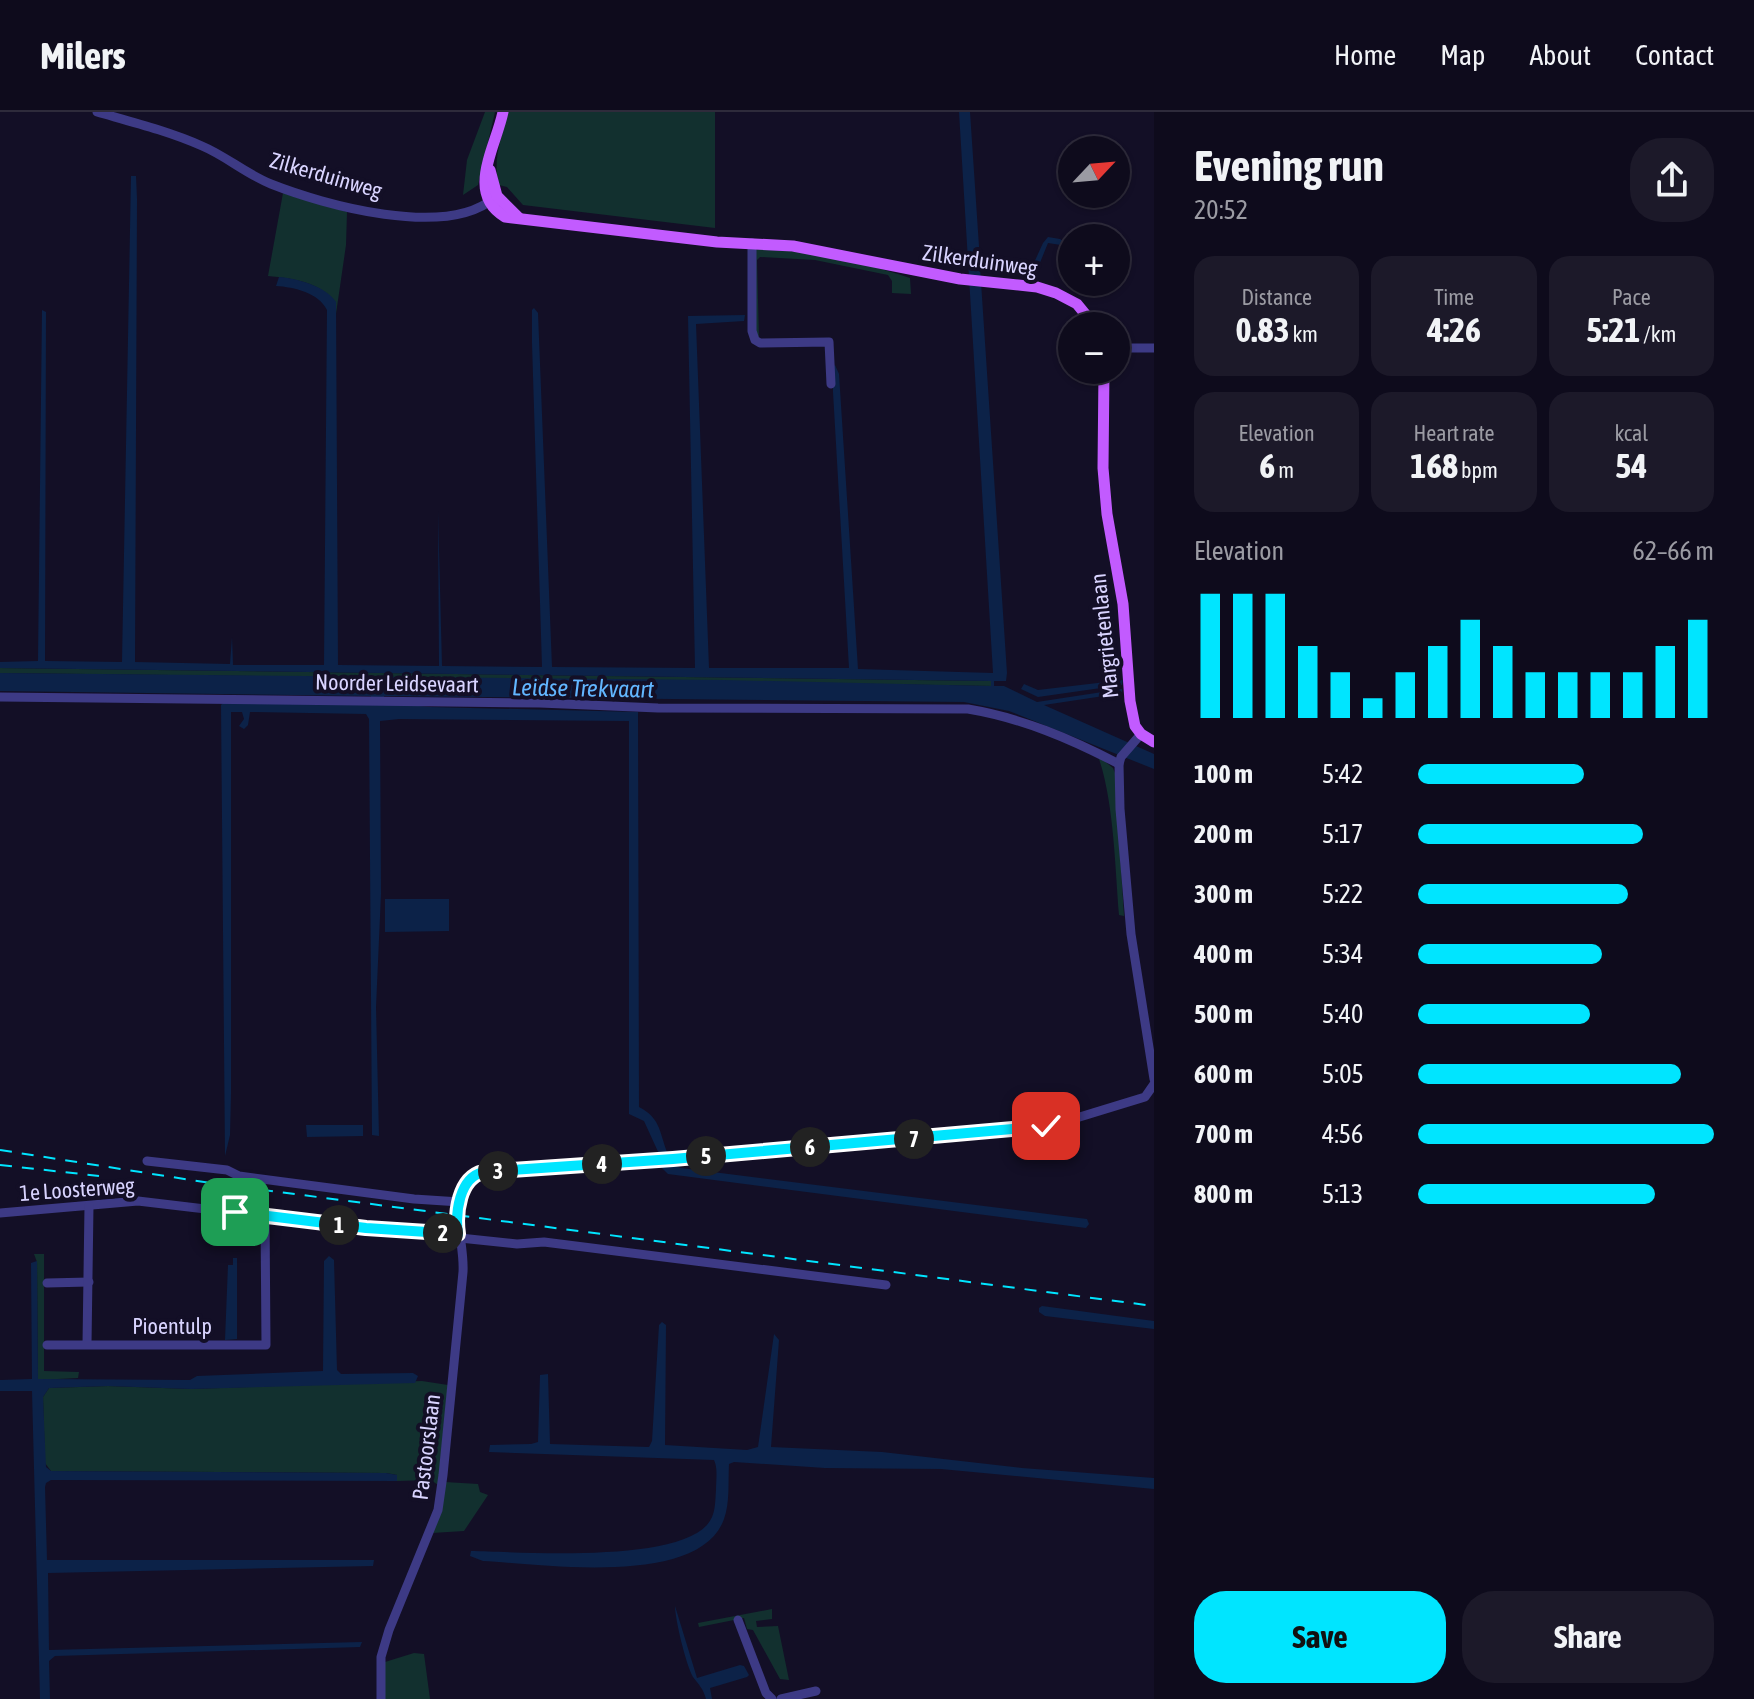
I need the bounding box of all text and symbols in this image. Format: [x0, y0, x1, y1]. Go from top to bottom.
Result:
text: Milers [40, 34, 126, 77]
text: Home [1334, 39, 1396, 71]
text: Map [1440, 39, 1485, 71]
text: About [1529, 39, 1591, 71]
text: Contact [1635, 39, 1714, 71]
north arrow [1058, 136, 1130, 208]
map controls [1058, 136, 1130, 384]
button: share [1630, 138, 1714, 222]
text: Evening run [1194, 140, 1384, 190]
street label: Zilkerduinweg [267, 147, 386, 204]
text: 20:52 [1194, 195, 1248, 225]
button: + [1058, 224, 1130, 296]
street label: Zilkerduinweg [921, 239, 1040, 281]
text: Distance [1241, 284, 1312, 310]
text: Time [1434, 284, 1474, 310]
text: Pace [1612, 284, 1651, 310]
text: 0.83 [1235, 310, 1289, 349]
text: 4:26 [1427, 310, 1481, 349]
text: 5:21 [1586, 310, 1640, 349]
button: − [1058, 312, 1130, 384]
text: km [1289, 321, 1318, 347]
text: /km [1640, 321, 1676, 347]
text: Elevation [1239, 420, 1315, 446]
text: Heart rate [1413, 420, 1495, 446]
text: kcal [1615, 420, 1648, 446]
text: 6 [1259, 446, 1275, 485]
text: 168 [1410, 446, 1458, 485]
text: 54 [1615, 446, 1647, 485]
text: m [1275, 457, 1294, 483]
text: bpm [1458, 457, 1498, 483]
text: Elevation [1194, 536, 1284, 566]
text: 62–66 m [1632, 536, 1714, 566]
street label: Margrietenlaan [1085, 572, 1123, 700]
street label: Noorder Leidsevaart [315, 669, 479, 697]
water label: Leidse Trekvaart [512, 673, 654, 703]
text: 100 m [1194, 759, 1253, 789]
text: 5:42 [1322, 759, 1363, 789]
text: 200 m [1194, 819, 1253, 849]
text: 5:17 [1322, 819, 1363, 849]
text: 300 m [1194, 879, 1253, 909]
text: 5:22 [1322, 879, 1363, 909]
text: 400 m [1194, 939, 1253, 969]
text: 5:34 [1322, 939, 1363, 969]
text: 500 m [1194, 999, 1253, 1029]
text: 5:40 [1322, 999, 1363, 1029]
text: 600 m [1194, 1059, 1253, 1089]
text: 5:05 [1322, 1059, 1364, 1089]
pin [1012, 1092, 1080, 1160]
icon: check [1024, 1104, 1068, 1148]
pin: 7 [894, 1119, 934, 1159]
text: 700 m [1194, 1119, 1253, 1149]
text: 4:56 [1322, 1119, 1363, 1149]
text: 7 [909, 1126, 919, 1152]
pin: 6 [790, 1127, 830, 1167]
text: 6 [805, 1134, 815, 1160]
pin: 5 [686, 1136, 726, 1176]
text: 5 [701, 1143, 711, 1169]
pin: 4 [582, 1144, 622, 1184]
pin: 3 [478, 1151, 518, 1191]
text: 4 [597, 1151, 607, 1177]
text: 3 [493, 1158, 503, 1184]
street label: 1e Loosterweg [19, 1172, 136, 1206]
pin [201, 1178, 269, 1246]
text: 800 m [1194, 1179, 1253, 1209]
text: 5:13 [1322, 1179, 1363, 1209]
icon: arrive [213, 1190, 257, 1234]
pin: 1 [319, 1205, 359, 1245]
text: 1 [334, 1212, 344, 1238]
pin: 2 [423, 1213, 463, 1253]
text: 2 [438, 1220, 448, 1246]
street label: Pioentulp [132, 1313, 212, 1339]
street label: Pastoorslaan [407, 1393, 445, 1501]
button: Save [1194, 1591, 1446, 1683]
button: Share [1462, 1591, 1714, 1683]

